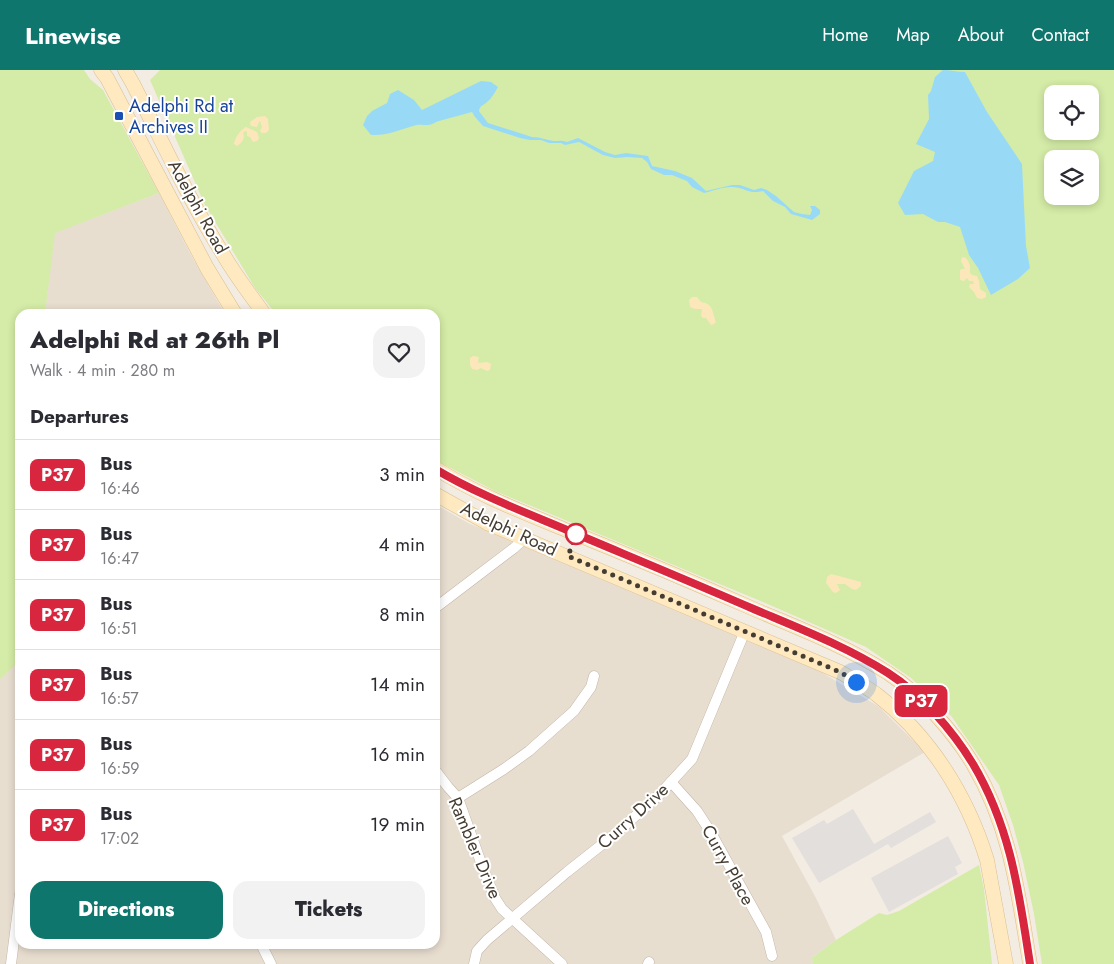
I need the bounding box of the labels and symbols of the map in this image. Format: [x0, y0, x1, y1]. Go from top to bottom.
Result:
place label: Adelphi Rd at Archives II [129, 93, 234, 140]
marker: Adelphi Rd at Archives II [113, 110, 125, 122]
street label: Adelphi Road [161, 155, 235, 259]
street label: Adelphi Road [456, 495, 562, 563]
unlabelled marker [565, 523, 587, 545]
your location [844, 670, 869, 695]
line badge: P37 [892, 685, 950, 717]
street label: Curry Drive [592, 777, 674, 855]
street label: Rambler Drive [442, 793, 508, 903]
street label: Curry Place [695, 820, 761, 910]

